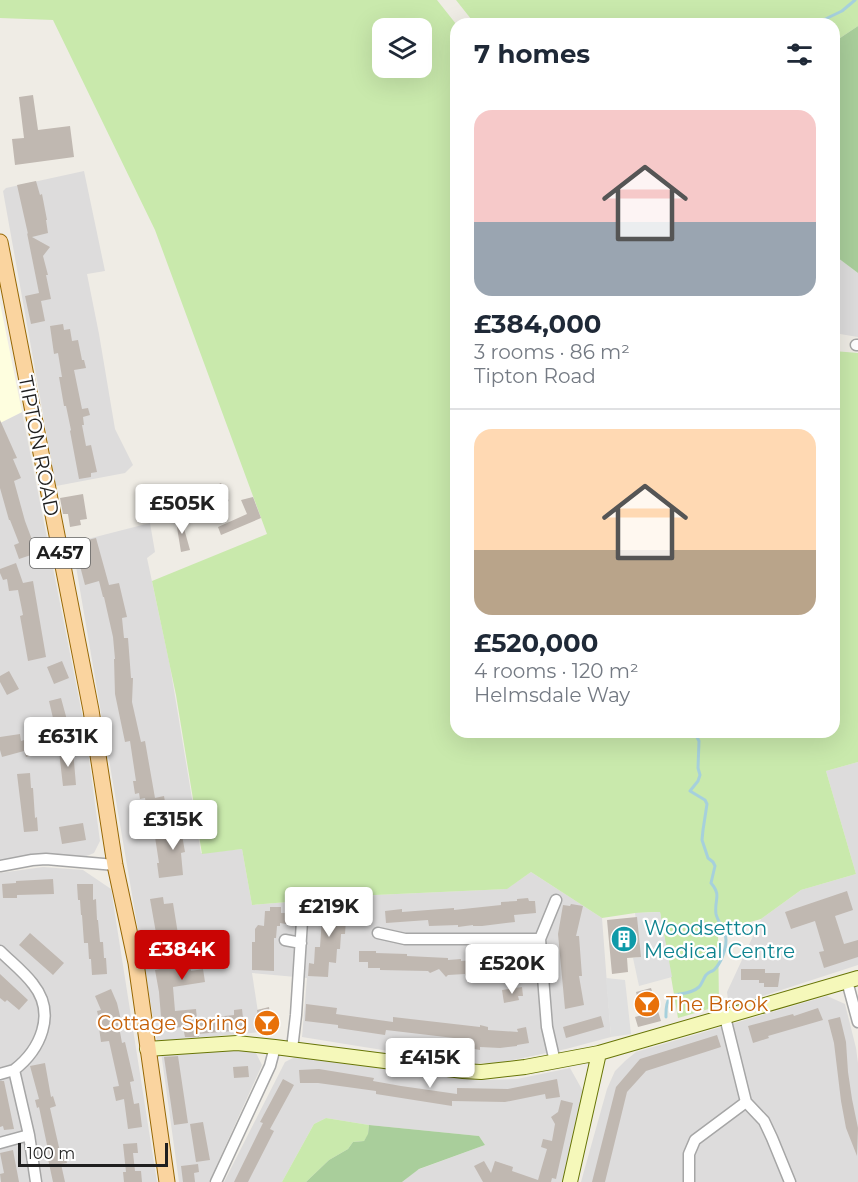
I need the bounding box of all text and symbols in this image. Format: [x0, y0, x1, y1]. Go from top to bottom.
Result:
map controls [372, 18, 432, 78]
button: layers [372, 18, 432, 78]
text: 7 homes [474, 38, 590, 70]
icon: filters [783, 38, 816, 71]
icon: home [591, 149, 699, 257]
text: £384,000 [474, 308, 602, 340]
text: 3 rooms · 86 m² [474, 340, 630, 364]
text: Tipton Road [474, 364, 596, 388]
street label: TIPTON ROAD [14, 374, 64, 518]
icon: home [591, 468, 699, 576]
pin: £505K [140, 484, 224, 535]
text: £505K [149, 491, 215, 515]
road number: A457 [30, 538, 90, 568]
text: £520,000 [474, 627, 598, 659]
text: 4 rooms · 120 m² [474, 659, 639, 683]
text: Helmsdale Way [474, 683, 630, 707]
pin: £631K [26, 717, 110, 768]
text: £631K [38, 724, 98, 748]
pin: £315K [131, 800, 215, 851]
text: £315K [143, 807, 203, 831]
pin: £219K [287, 887, 371, 938]
text: £219K [299, 894, 359, 918]
place label: Woodsetton Medical Centre [644, 916, 795, 963]
building icon: Woodsetton Medical Centre [609, 924, 639, 954]
pin: £384K [140, 930, 224, 981]
text: £384K [149, 937, 215, 961]
pin: £520K [470, 944, 554, 995]
text: £520K [479, 951, 545, 975]
bar icon: The Brook [632, 989, 662, 1019]
place label: The Brook [666, 992, 768, 1016]
bar icon: Cottage Spring [252, 1008, 282, 1038]
place label: Cottage Spring [97, 1011, 248, 1035]
pin: £415K [388, 1038, 472, 1089]
text: £415K [400, 1045, 460, 1069]
scale bar [18, 1140, 168, 1168]
text: 100 m [27, 1144, 75, 1163]

